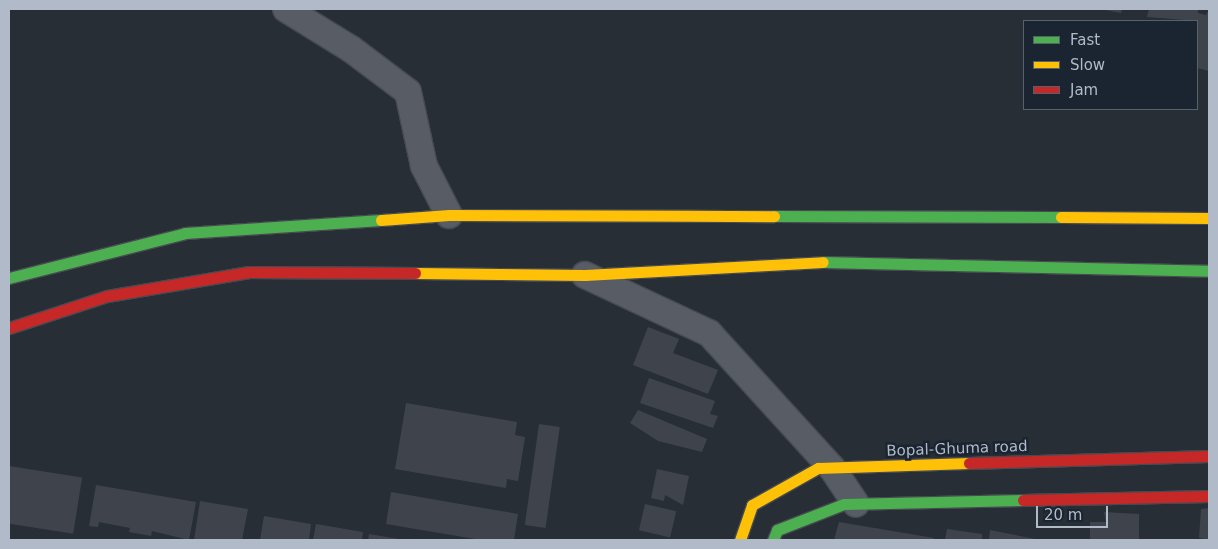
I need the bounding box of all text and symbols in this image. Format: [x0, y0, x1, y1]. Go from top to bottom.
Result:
legend [1023, 20, 1198, 110]
text: Fast [1070, 31, 1100, 49]
text: Slow [1070, 56, 1105, 74]
text: Jam [1070, 81, 1098, 99]
street label: Bopal-Ghuma road [886, 438, 1028, 460]
scale bar [1038, 496, 1110, 528]
text: 20 m [1044, 506, 1082, 524]

